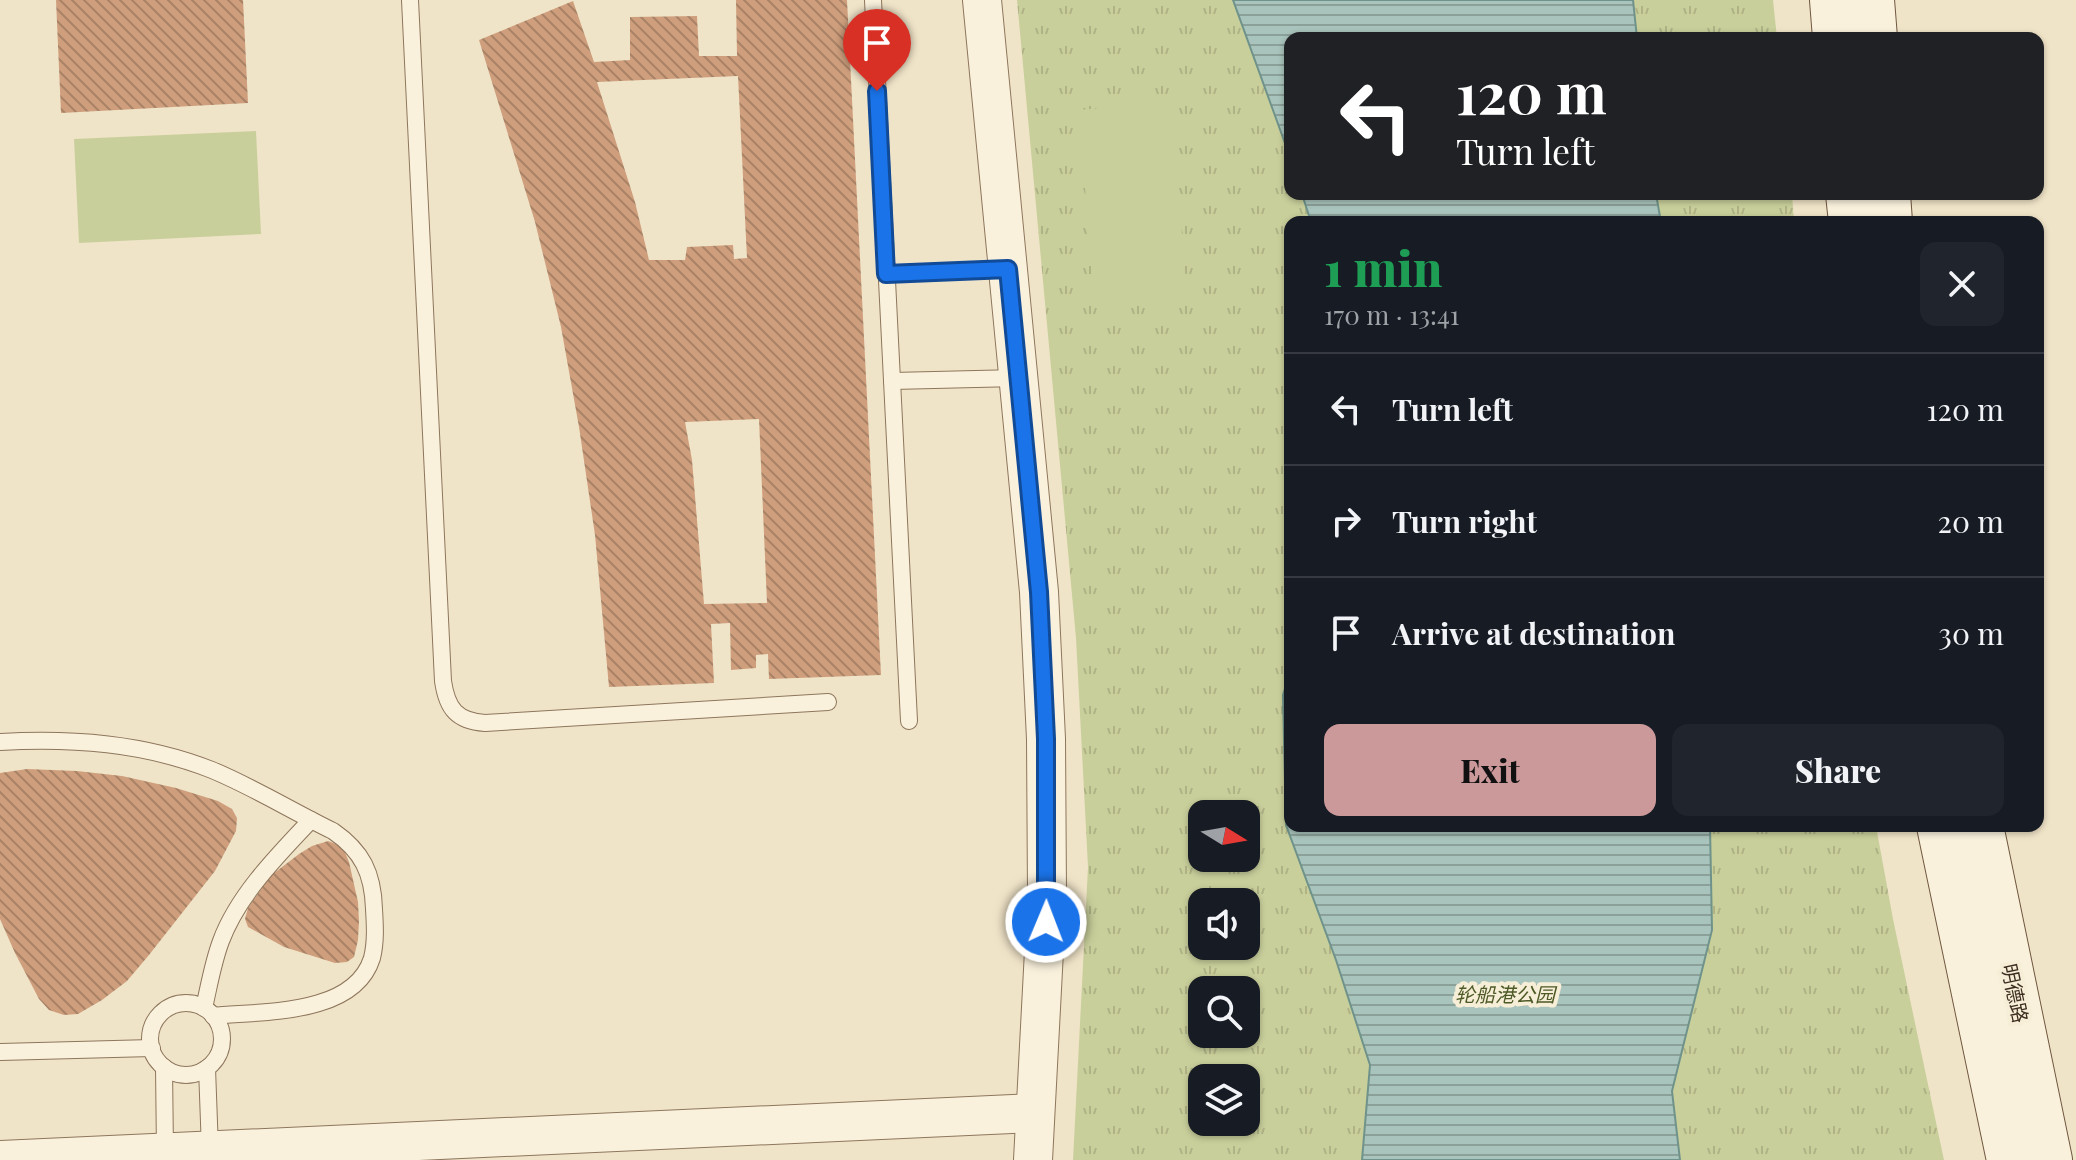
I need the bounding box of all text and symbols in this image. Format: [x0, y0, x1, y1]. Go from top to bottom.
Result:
pin [843, 9, 911, 91]
icon: arrive [855, 21, 899, 65]
text: 120 m [1456, 54, 1607, 129]
icon: left [1324, 64, 1428, 168]
text: Turn left [1456, 126, 1595, 174]
text: 1 min [1324, 235, 1442, 299]
button: close [1920, 242, 2004, 326]
text: 170 m · 13:41 [1324, 297, 1459, 332]
icon: left [1324, 387, 1368, 431]
text: Turn left [1392, 389, 1513, 429]
text: 120 m [1926, 389, 2004, 429]
icon: right [1324, 499, 1368, 543]
text: Turn right [1392, 501, 1537, 541]
text: 20 m [1938, 501, 2004, 541]
icon: arrive [1324, 611, 1368, 655]
text: Arrive at destination [1392, 613, 1675, 653]
text: 30 m [1938, 613, 2004, 653]
button: Exit [1324, 724, 1656, 816]
button: Share [1672, 724, 2004, 816]
north arrow [1188, 800, 1260, 872]
map controls [1188, 800, 1260, 1136]
position arrow [1004, 880, 1088, 964]
button: sound [1188, 888, 1260, 960]
street label: 明德路 [1997, 961, 2035, 1025]
button: search [1188, 976, 1260, 1048]
park label: 轮船港公园 [1455, 980, 1558, 1007]
button: layers [1188, 1064, 1260, 1136]

